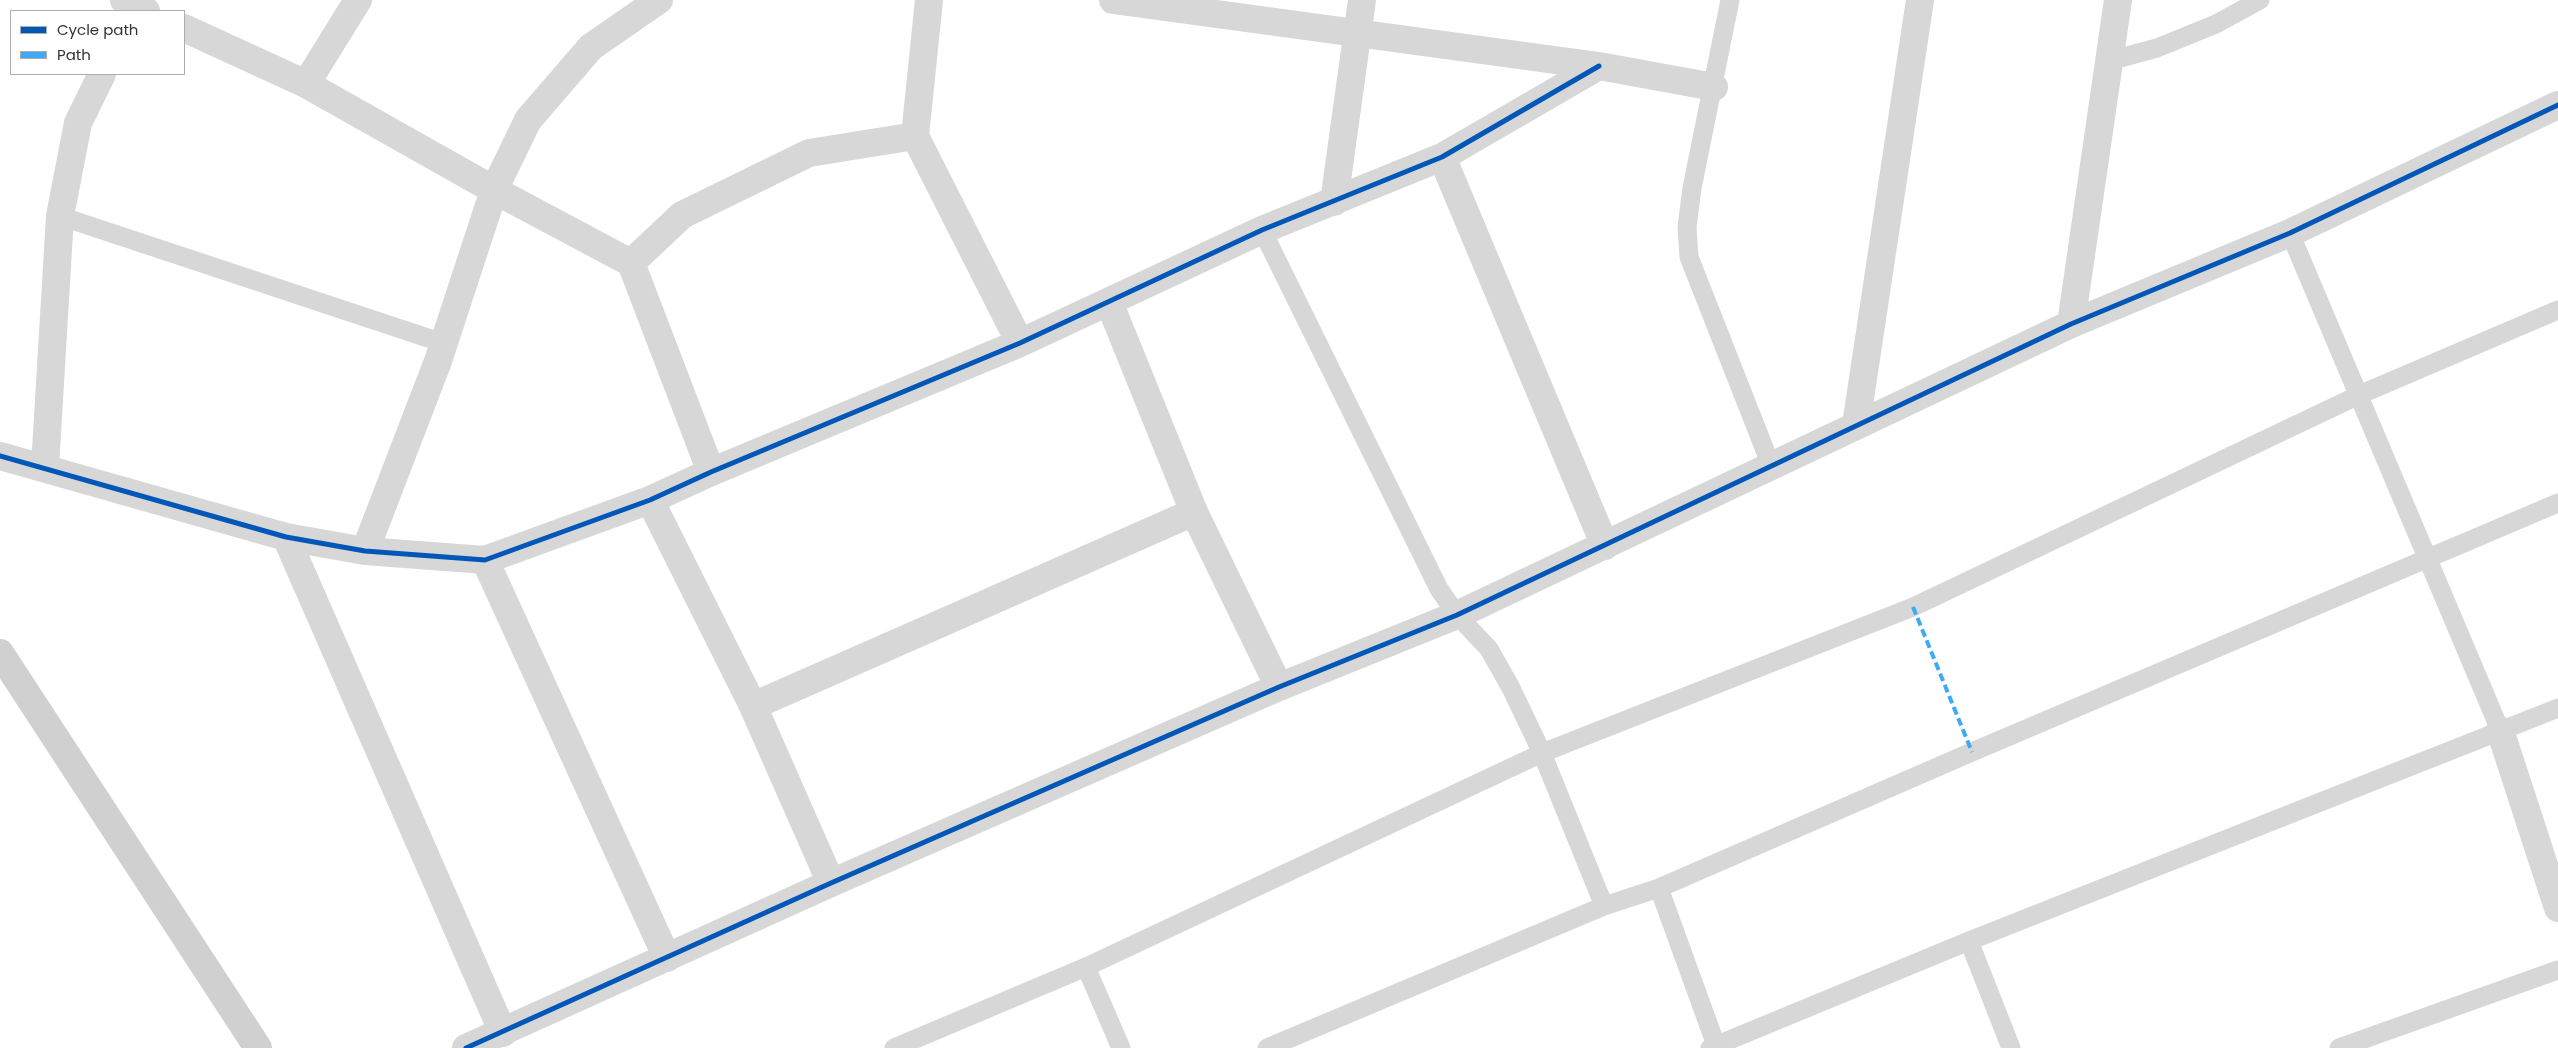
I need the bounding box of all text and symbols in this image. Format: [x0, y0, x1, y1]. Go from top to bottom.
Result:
legend [10, 10, 185, 75]
text: Cycle path [57, 19, 138, 40]
text: Path [57, 44, 91, 65]

